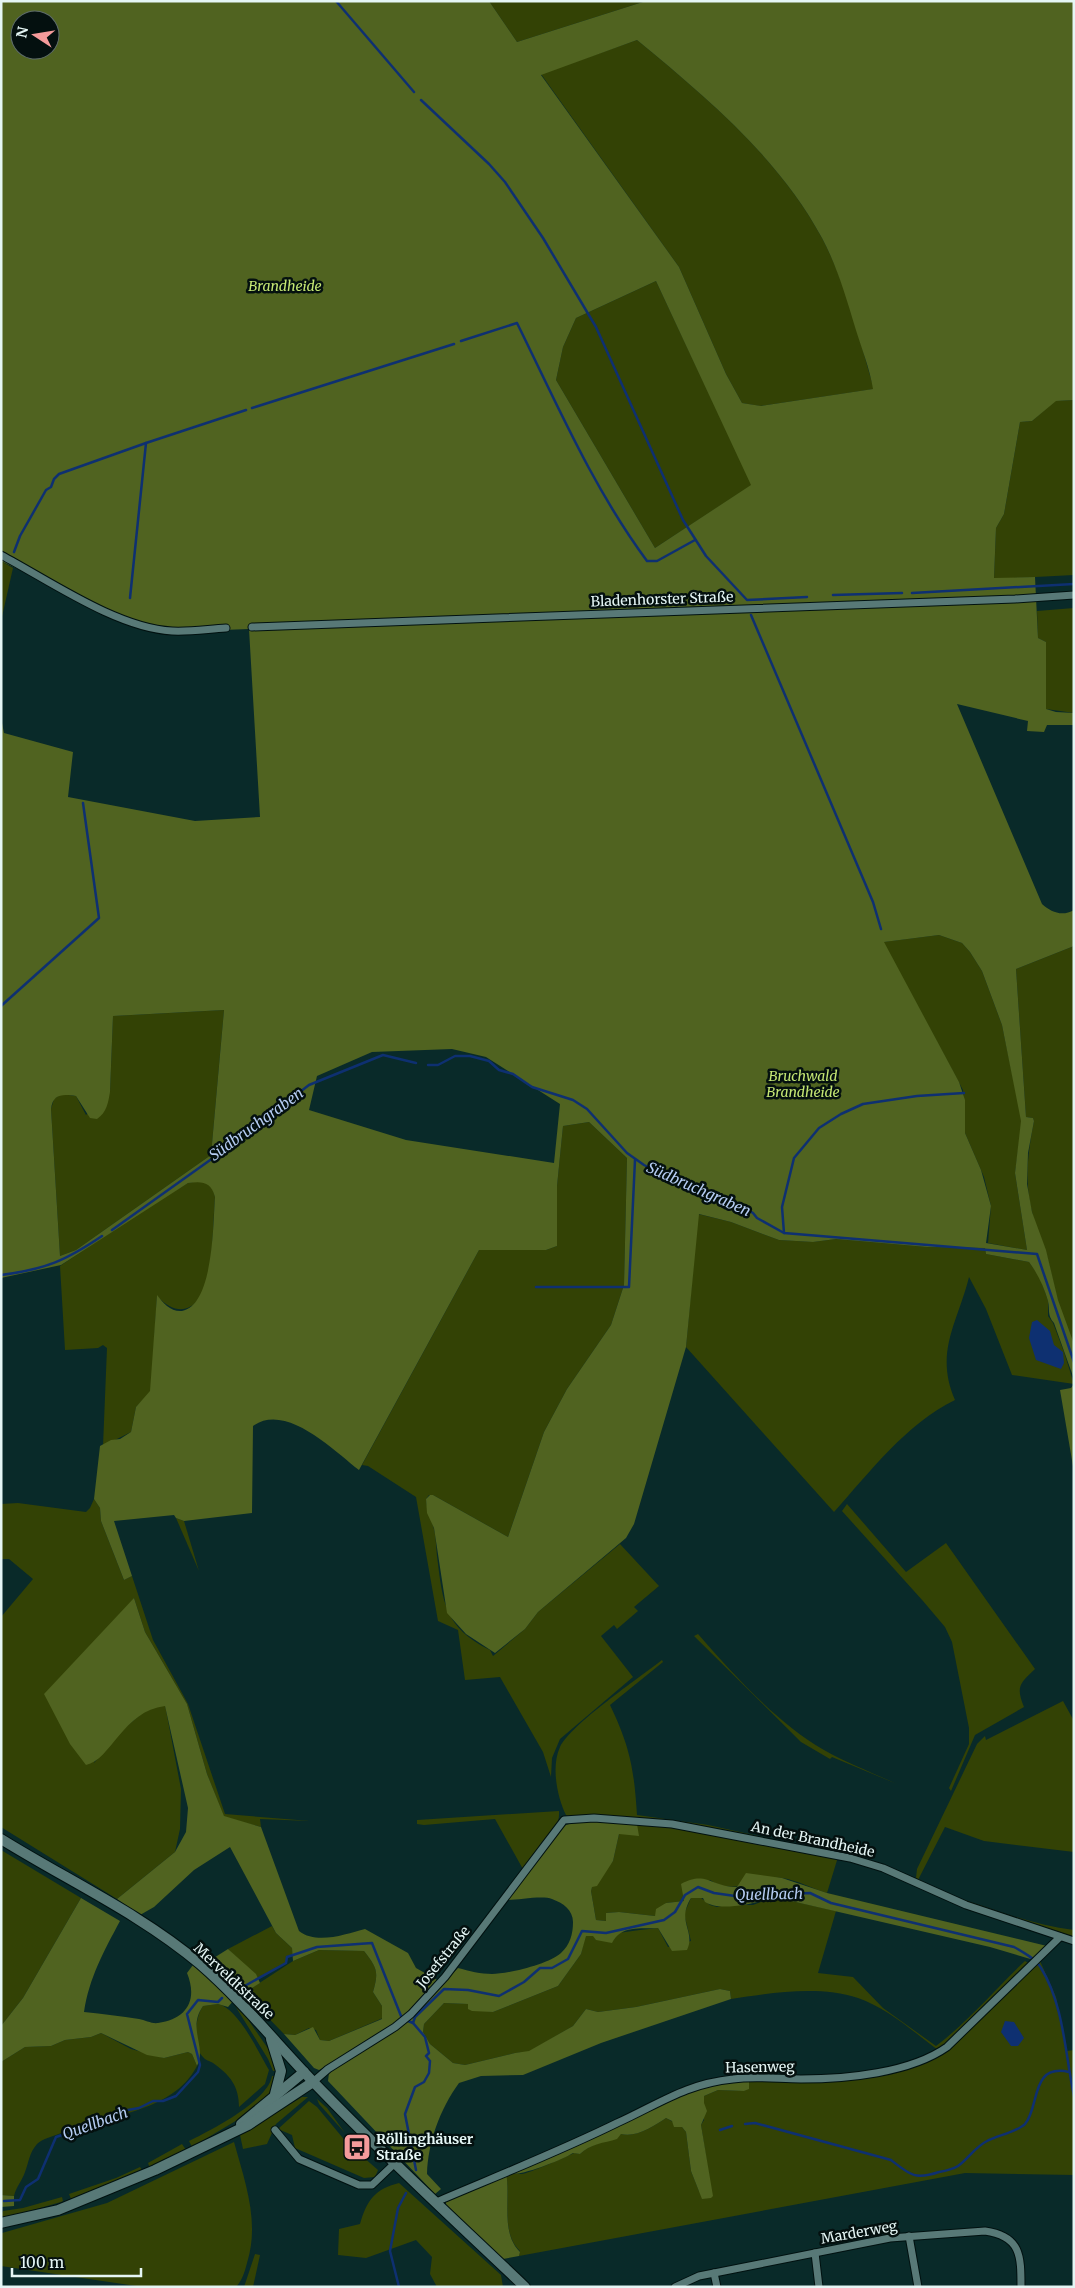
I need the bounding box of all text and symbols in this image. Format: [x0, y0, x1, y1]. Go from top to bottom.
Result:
north arrow [10, 10, 60, 60]
text: N [12, 25, 32, 40]
park label: Brandheide [248, 277, 322, 295]
street label: Bladenhorster Straße [590, 588, 734, 610]
park label: Bruchwald Brandheide [766, 1067, 840, 1101]
water label: Südbruchgraben [205, 1083, 307, 1165]
water label: Südbruchgraben [644, 1158, 754, 1220]
street label: An der Brandheide [749, 1817, 876, 1861]
water label: Quellbach [735, 1884, 803, 1904]
street label: Josefstraße [412, 1922, 474, 1993]
street label: Merveldtstraße [190, 1939, 278, 2023]
street label: Hasenweg [725, 2057, 795, 2077]
water label: Quellbach [60, 2102, 130, 2144]
place label: Röllinghäuser Straße [376, 2130, 474, 2164]
bus stop icon: Röllinghäuser Straße [342, 2132, 372, 2162]
street label: Marderweg [819, 2216, 899, 2248]
scale bar [12, 2246, 141, 2278]
text: 100 m [20, 2253, 64, 2272]

